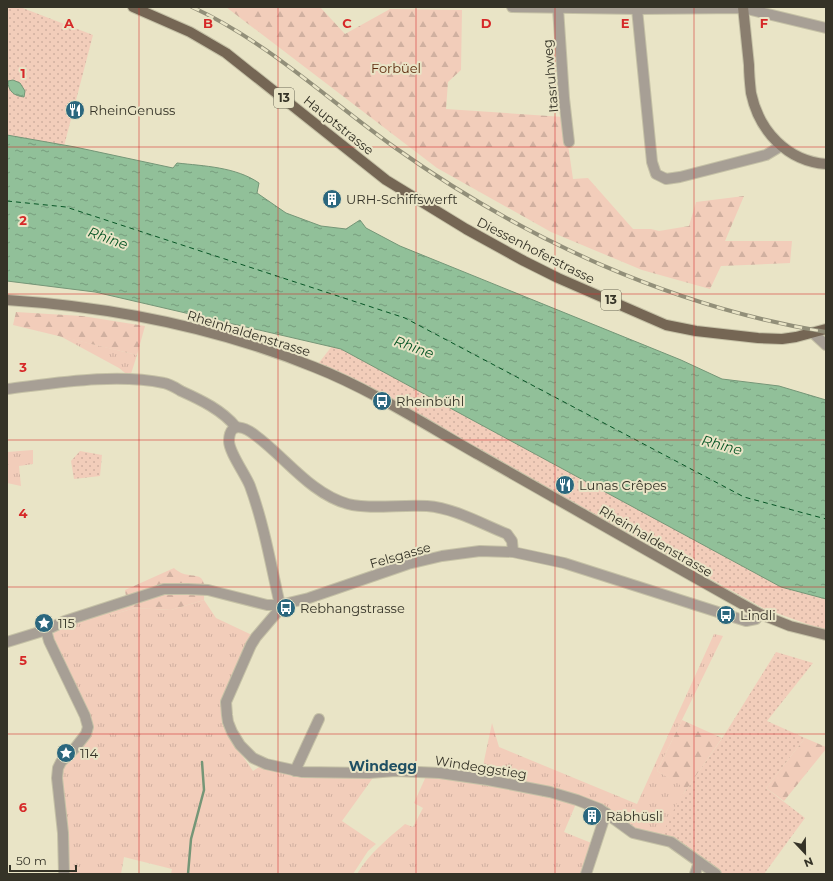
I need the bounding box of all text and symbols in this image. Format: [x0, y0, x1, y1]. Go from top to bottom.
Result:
text: A [63, 15, 75, 31]
text: B [203, 15, 213, 31]
text: C [342, 15, 352, 31]
text: D [481, 15, 492, 31]
text: E [621, 15, 630, 31]
text: F [760, 15, 768, 31]
street label: Itasruhweg [539, 39, 561, 113]
park label: Forbüel [371, 60, 421, 76]
text: 1 [20, 65, 26, 81]
road number: 13 [274, 88, 294, 108]
street label: Hauptstrasse [301, 92, 377, 158]
restaurant icon: RheinGenuss [64, 99, 86, 121]
place label: RheinGenuss [89, 102, 175, 118]
building icon: URH-Schiffswerft [321, 188, 343, 210]
place label: URH-Schiffswerft [346, 191, 458, 207]
text: 2 [19, 212, 27, 228]
street label: Diessenhoferstrasse [474, 213, 598, 287]
water label: Rhine [86, 222, 130, 254]
road number: 13 [601, 290, 621, 310]
street label: Rheinhaldenstrasse [185, 307, 313, 359]
water label: Rhine [392, 331, 436, 363]
text: 3 [18, 359, 27, 375]
bus stop icon: Rheinbühl [371, 390, 393, 412]
place label: Rheinbühl [396, 393, 464, 409]
water label: Rhine [700, 431, 744, 459]
restaurant icon: Lunas Crêpes [554, 474, 576, 496]
place label: Lunas Crêpes [579, 477, 667, 493]
street label: Rheinhaldenstrasse [596, 502, 716, 580]
text: 4 [19, 505, 28, 521]
street label: Felsgasse [368, 539, 433, 571]
bus stop icon: Rebhangstrasse [275, 597, 297, 619]
place label: Rebhangstrasse [300, 600, 405, 616]
bus stop icon: Lindli [715, 604, 737, 626]
place label: Lindli [740, 607, 776, 623]
place icon: 115 [33, 612, 55, 634]
place label: 115 [58, 615, 75, 631]
text: 5 [19, 652, 27, 668]
place icon: 114 [55, 742, 77, 764]
place label: 114 [80, 745, 98, 761]
street label: Windeggstieg [434, 752, 528, 782]
district label: Windegg [349, 757, 417, 775]
text: 6 [19, 799, 28, 815]
building icon: Räbhüsli [581, 805, 603, 827]
place label: Räbhüsli [606, 808, 663, 824]
north arrow [785, 833, 825, 873]
scale bar [10, 847, 76, 873]
text: 50 m [16, 853, 47, 868]
text: N [802, 854, 815, 870]

